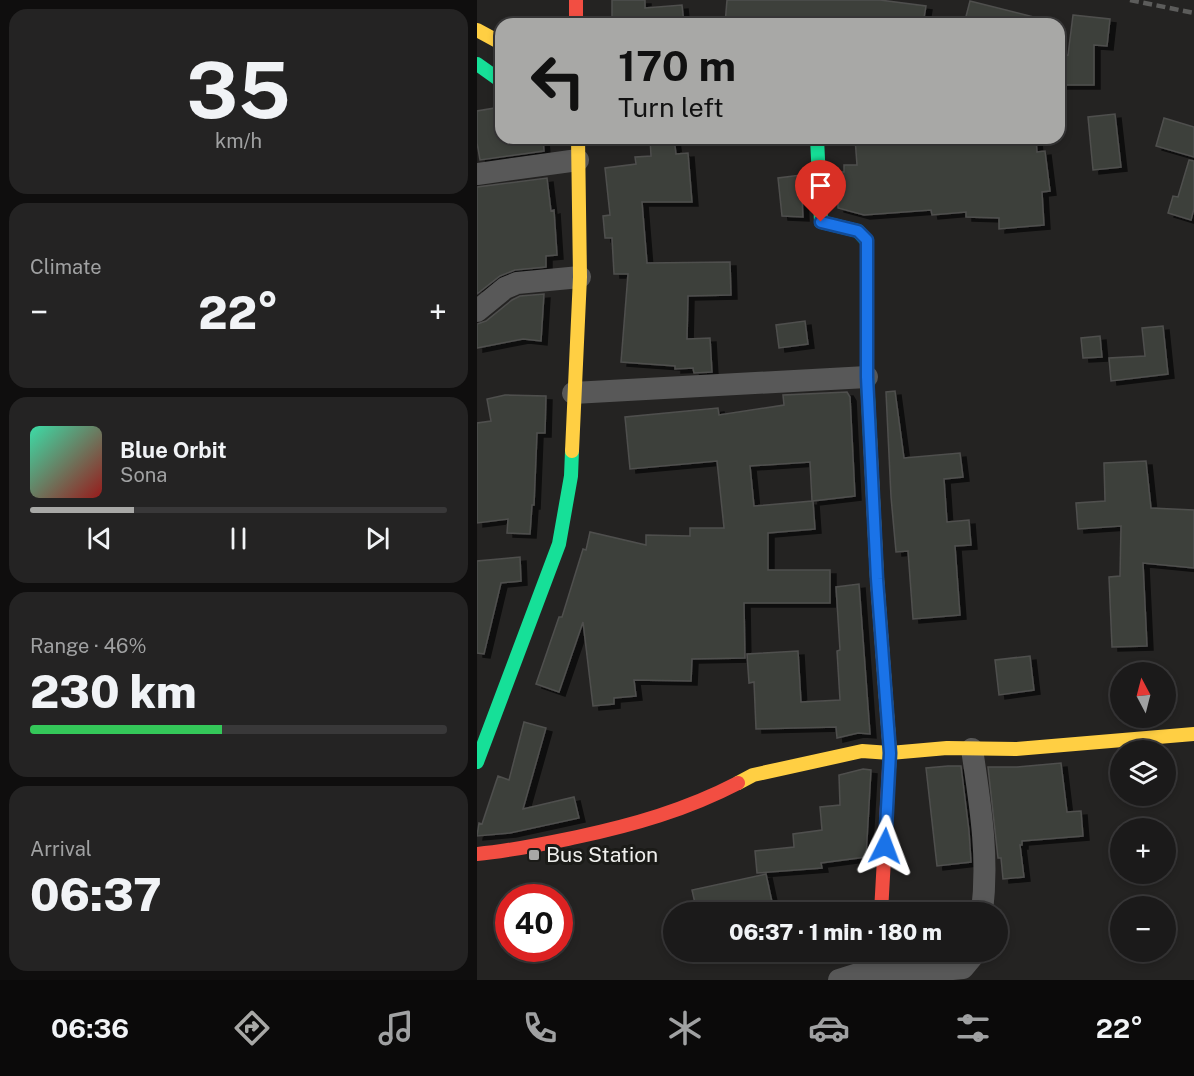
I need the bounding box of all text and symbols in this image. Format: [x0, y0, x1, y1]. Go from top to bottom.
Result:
text: 170 m [618, 41, 736, 90]
icon: left [519, 42, 597, 120]
text: 35 [186, 44, 291, 136]
text: Turn left [618, 91, 724, 123]
text: km/h [215, 129, 262, 153]
pin [795, 160, 846, 222]
icon: arrive [804, 169, 837, 202]
text: Climate [30, 255, 102, 279]
text: 22° [198, 286, 279, 339]
text: − [30, 293, 48, 331]
text: + [429, 293, 447, 331]
text: Blue Orbit [120, 437, 227, 463]
text: Sona [120, 463, 167, 487]
icon: previous [83, 522, 116, 555]
icon: pause [222, 522, 255, 555]
icon: next [361, 522, 394, 555]
text: Range · 46% [30, 634, 147, 658]
north arrow [1110, 662, 1176, 728]
map controls [1110, 662, 1176, 962]
text: 230 km [30, 665, 197, 718]
button: layers [1110, 740, 1176, 806]
position arrow [853, 814, 917, 878]
button: + [1110, 818, 1176, 884]
text: Arrival [30, 837, 92, 861]
place label: Bus Station [546, 842, 658, 867]
marker: Bus Station [527, 848, 541, 862]
text: 06:37 [30, 868, 162, 921]
speed limit sign: 40 [495, 884, 573, 962]
button: − [1110, 896, 1176, 962]
text: 06:37 · 1 min · 180 m [729, 919, 942, 945]
icon: directions [231, 1007, 273, 1049]
icon: music [375, 1007, 417, 1049]
icon: phone [519, 1007, 561, 1049]
icon: climate [664, 1007, 706, 1049]
icon: car [808, 1007, 850, 1049]
icon: filters [952, 1007, 994, 1049]
text: 06:36 [51, 1012, 129, 1044]
text: 22° [1096, 1012, 1143, 1044]

